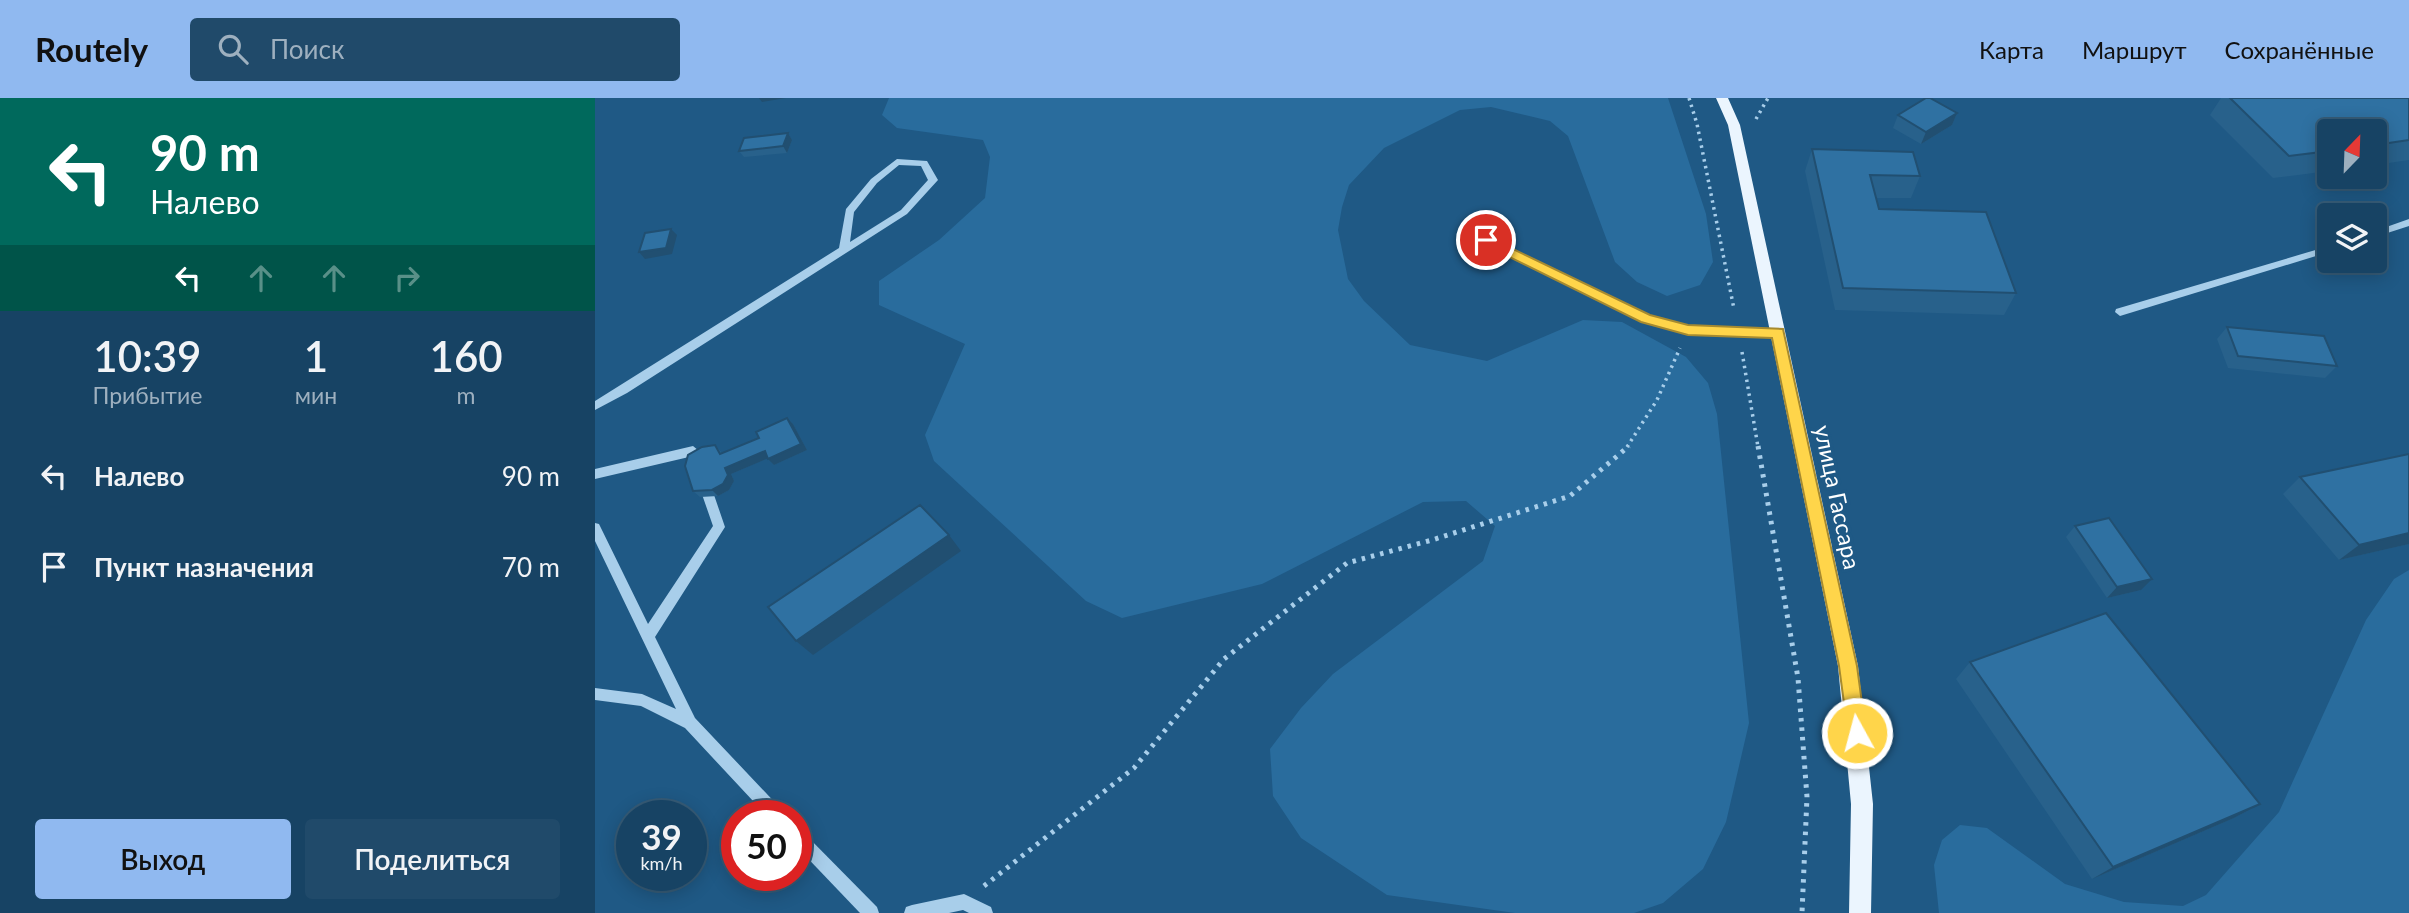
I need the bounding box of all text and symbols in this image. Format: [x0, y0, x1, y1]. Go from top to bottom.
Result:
search box [190, 18, 680, 81]
text: Routely [35, 29, 148, 69]
icon: search [214, 30, 252, 68]
text: Поиск [270, 33, 344, 65]
text: Карта [1979, 35, 2044, 64]
text: Маршрут [2082, 35, 2187, 64]
text: Сохранённые [2225, 35, 2374, 64]
north arrow [2317, 119, 2387, 189]
map controls [2317, 119, 2387, 273]
text: 90 m [150, 123, 260, 181]
icon: left [35, 126, 126, 217]
text: Налево [150, 182, 260, 221]
button: layers [2317, 203, 2387, 273]
pin [1456, 210, 1516, 270]
icon: arrive [1467, 221, 1505, 259]
icon: left [169, 259, 207, 297]
icon: ahead [242, 259, 280, 297]
icon: ahead [315, 259, 353, 297]
icon: right [388, 259, 426, 297]
text: 10:39 [93, 331, 201, 381]
text: 1 [304, 331, 328, 381]
text: 160 [430, 331, 503, 381]
text: Прибытие [92, 381, 202, 409]
text: мин [295, 381, 337, 409]
text: m [457, 381, 476, 409]
street label: улица Гассара [1809, 422, 1867, 572]
icon: left [35, 457, 73, 495]
text: Налево [94, 460, 184, 492]
text: 90 m [502, 460, 560, 492]
icon: arrive [35, 548, 73, 586]
text: Пункт назначения [94, 551, 314, 583]
text: 70 m [502, 551, 560, 583]
position arrow [1820, 696, 1894, 770]
speed limit sign: 50 [721, 800, 812, 891]
text: 39 [641, 815, 682, 857]
button: Выход [35, 819, 291, 899]
button: Поделиться [305, 819, 560, 899]
text: km/h [640, 852, 683, 874]

